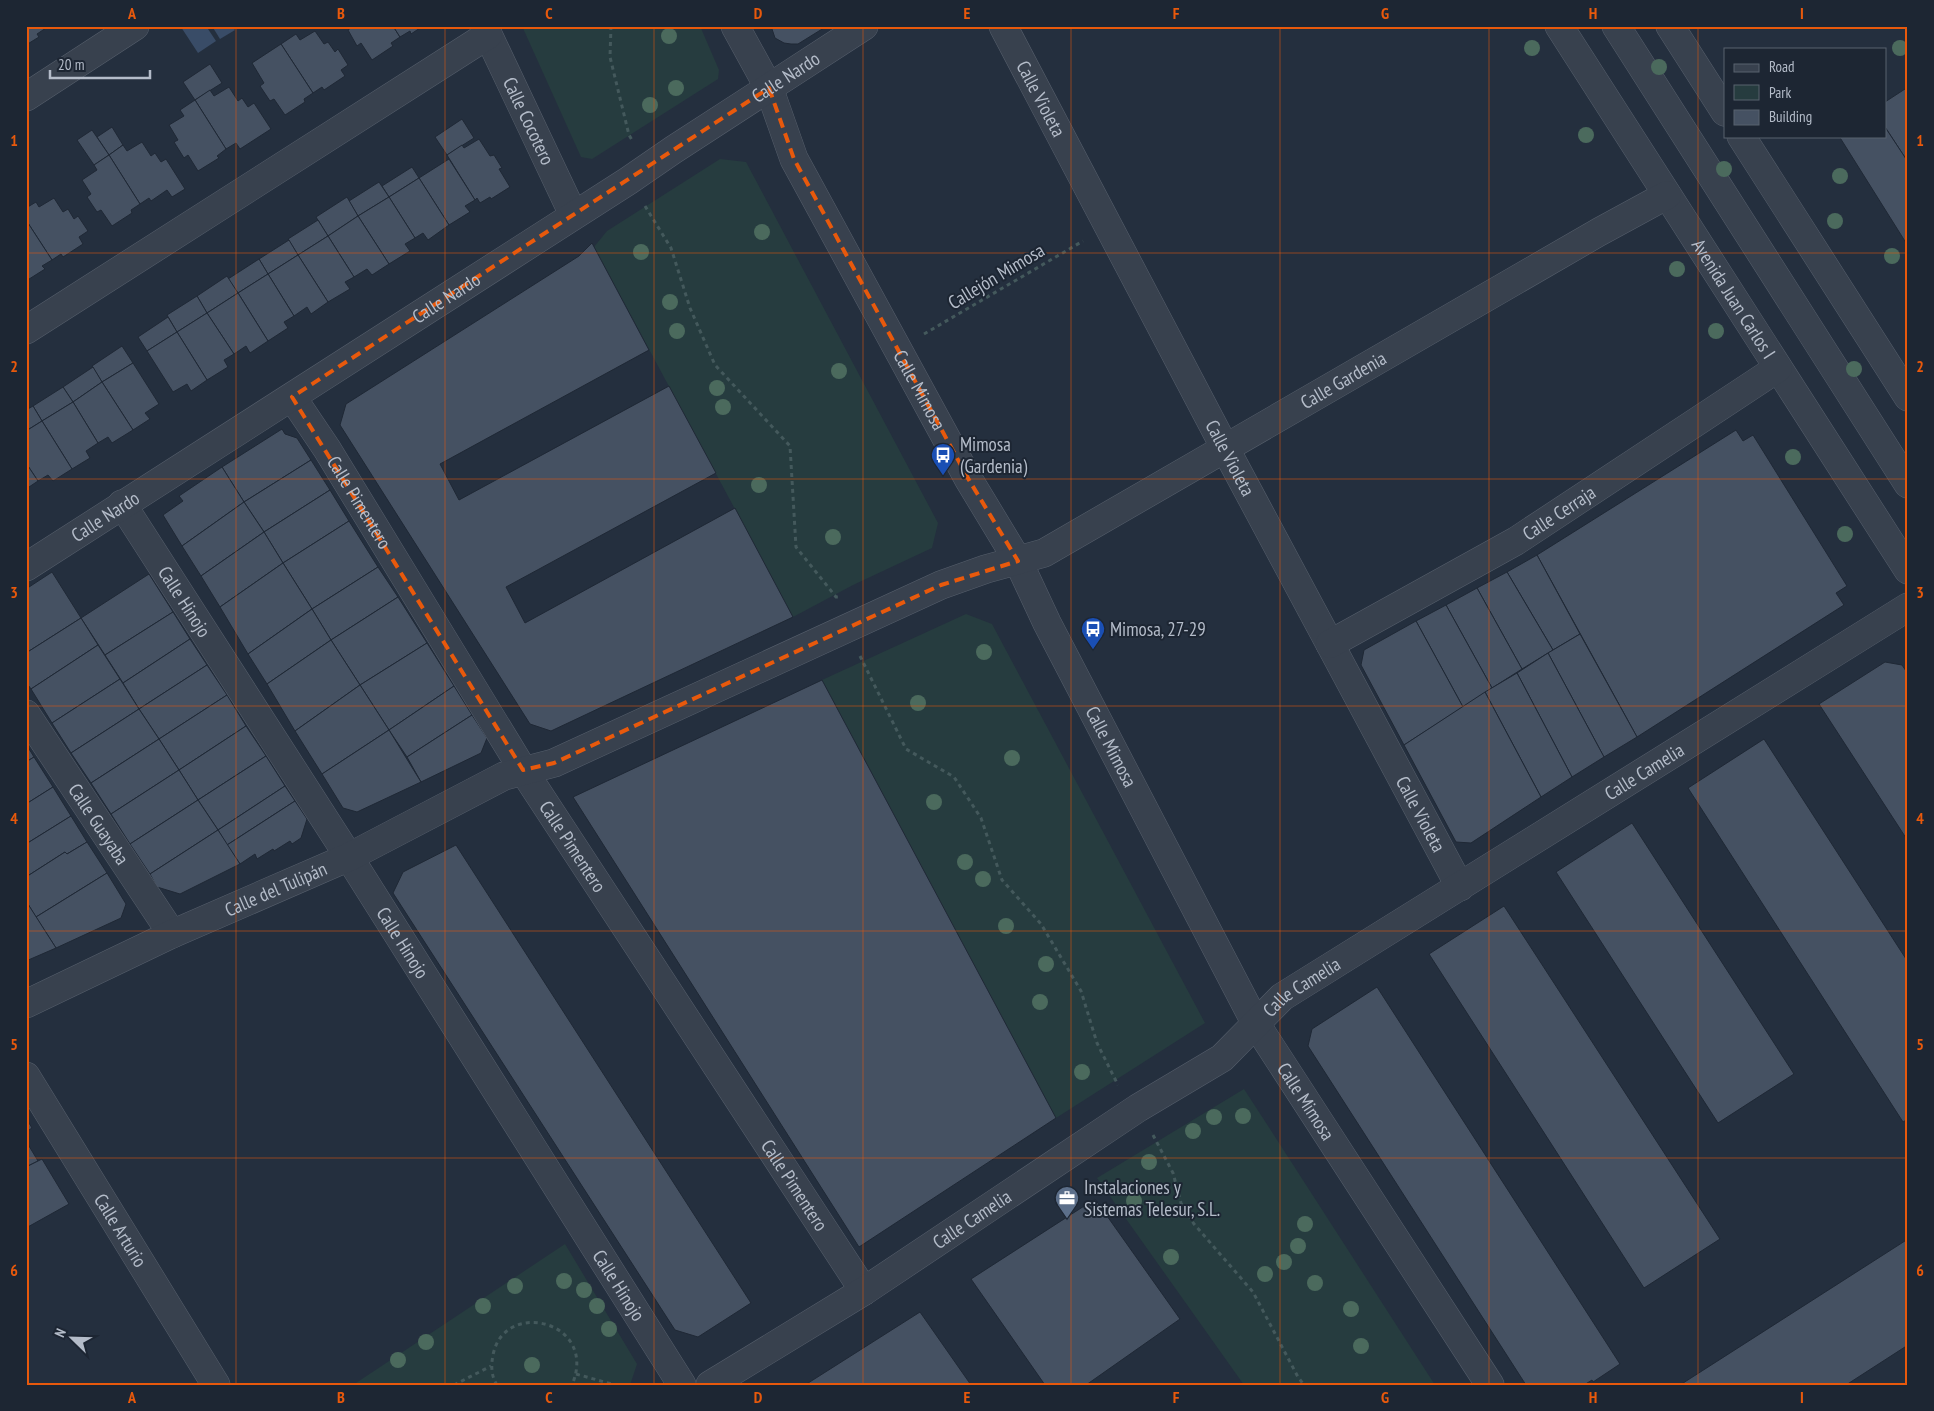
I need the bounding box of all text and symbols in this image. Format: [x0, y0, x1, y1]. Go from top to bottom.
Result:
text: A [127, 3, 137, 23]
text: B [337, 3, 345, 23]
text: C [545, 3, 553, 23]
text: D [754, 3, 763, 23]
text: E [964, 3, 971, 23]
text: F [1173, 3, 1180, 23]
text: G [1381, 3, 1389, 23]
text: H [1589, 3, 1597, 23]
text: I [1800, 3, 1804, 23]
street label: Calle Nardo [747, 46, 824, 108]
scale bar [50, 48, 150, 80]
legend [1724, 48, 1886, 138]
text: 20 m [58, 55, 84, 74]
street label: Calle Violeta [1011, 56, 1071, 141]
text: Road [1769, 57, 1795, 76]
street label: Calle Cocotero [498, 73, 560, 169]
text: Park [1769, 83, 1791, 102]
text: Building [1769, 107, 1812, 126]
text: 1 [10, 130, 18, 150]
text: 1 [1916, 130, 1924, 150]
street label: Avenida Juan Carlos I [1687, 234, 1781, 363]
street label: Callejón Mimosa [943, 238, 1049, 314]
street label: Calle Nardo [407, 267, 485, 328]
street label: Calle Mimosa [888, 346, 951, 434]
street label: Calle Gardenia [1296, 346, 1390, 414]
text: 2 [10, 356, 18, 376]
text: 2 [1916, 356, 1924, 376]
street label: Calle Violeta [1200, 416, 1260, 500]
place label: Mimosa (Gardenia) [960, 432, 1028, 478]
bus stop icon: Mimosa (Gardenia) [930, 442, 956, 476]
street label: Calle Pimentero [322, 451, 397, 553]
street label: Calle Cerraja [1518, 480, 1600, 545]
street label: Calle Nardo [67, 486, 144, 547]
street label: Calle Hinojo [153, 561, 216, 642]
text: 3 [10, 582, 18, 602]
text: 3 [1916, 582, 1924, 602]
bus stop icon: Mimosa, 27-29 [1080, 616, 1106, 650]
place label: Mimosa, 27-29 [1110, 617, 1206, 641]
street label: Calle Mimosa [1080, 702, 1142, 791]
street label: Calle Camelia [1600, 738, 1688, 805]
street label: Calle Violeta [1391, 772, 1451, 856]
street label: Calle Guayaba [63, 779, 135, 869]
street label: Calle Pimentero [534, 796, 612, 897]
text: 4 [10, 808, 18, 828]
text: 4 [1916, 808, 1924, 828]
street label: Calle del Tulipán [221, 856, 330, 922]
street label: Calle Hinojo [372, 902, 435, 983]
street label: Calle Camelia [1257, 952, 1345, 1022]
text: 5 [10, 1034, 18, 1054]
text: 5 [1916, 1034, 1924, 1054]
street label: Calle Mimosa [1272, 1058, 1340, 1145]
street label: Calle Pimentero [756, 1135, 833, 1235]
place label: Instalaciones y Sistemas Telesur, S.L. [1084, 1175, 1220, 1221]
street label: Calle Camelia [928, 1184, 1016, 1254]
office icon: Instalaciones y Sistemas Telesur, S.L. [1054, 1185, 1080, 1219]
street label: Calle Arturio [89, 1189, 153, 1271]
street label: Calle Hinojo [588, 1245, 651, 1326]
text: 6 [10, 1260, 18, 1280]
text: 6 [1916, 1260, 1924, 1280]
north arrow [48, 1314, 98, 1364]
text: N [50, 1326, 70, 1340]
text: A [127, 1387, 137, 1407]
text: B [337, 1387, 345, 1407]
text: C [545, 1387, 553, 1407]
text: D [754, 1387, 763, 1407]
text: E [964, 1387, 971, 1407]
text: F [1173, 1387, 1180, 1407]
text: G [1381, 1387, 1389, 1407]
text: H [1589, 1387, 1597, 1407]
text: I [1800, 1387, 1804, 1407]

